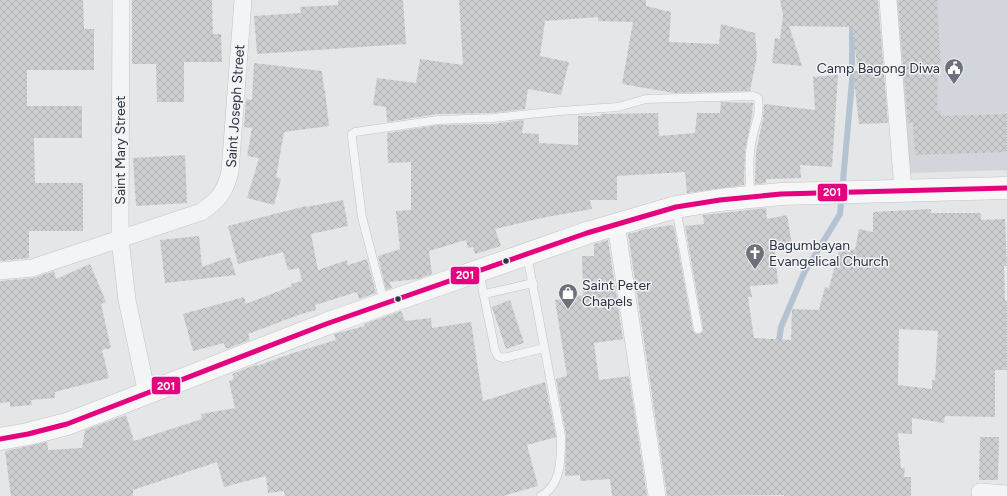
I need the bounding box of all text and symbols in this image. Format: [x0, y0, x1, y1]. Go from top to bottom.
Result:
street label: Saint Joseph Street [223, 44, 248, 168]
public building icon: Camp Bagong Diwa [943, 57, 965, 85]
place label: Camp Bagong Diwa [817, 60, 940, 77]
street label: Saint Mary Street [112, 95, 129, 205]
line badge: 201 [817, 183, 848, 202]
text: 201 [823, 186, 841, 199]
place label: Bagumbayan Evangelical Church [769, 237, 889, 270]
church icon: Bagumbayan Evangelical Church [744, 242, 766, 270]
unlabelled marker [501, 256, 511, 266]
line badge: 201 [450, 266, 480, 285]
text: 201 [456, 269, 474, 282]
place label: Saint Peter Chapels [582, 277, 651, 310]
shop icon: Saint Peter Chapels [557, 282, 579, 310]
unlabelled marker [393, 294, 403, 304]
line badge: 201 [151, 376, 181, 395]
text: 201 [157, 380, 175, 393]

